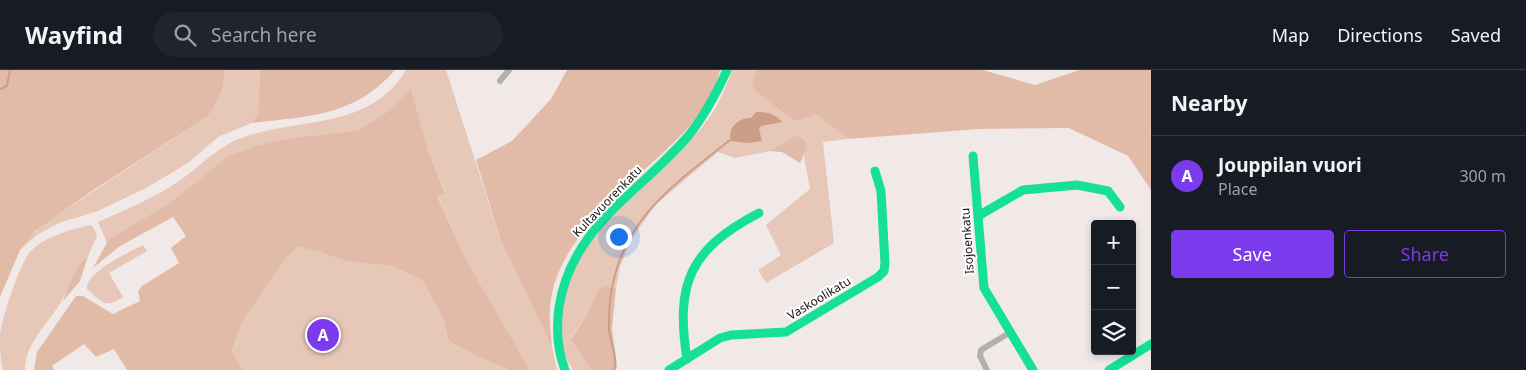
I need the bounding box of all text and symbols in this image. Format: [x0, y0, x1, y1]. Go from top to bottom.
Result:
search box [153, 12, 503, 57]
text: Wayfind [25, 18, 123, 51]
icon: search [171, 21, 199, 49]
text: Search here [211, 22, 317, 48]
text: Map [1272, 23, 1309, 47]
text: Directions [1337, 23, 1423, 47]
text: Saved [1451, 23, 1501, 47]
text: Nearby [1171, 89, 1247, 117]
text: Jouppilan vuori [1218, 152, 1362, 178]
street label: Kultavuorenkatu [568, 161, 646, 241]
text: A [1181, 165, 1193, 187]
text: 300 m [1459, 165, 1506, 187]
text: Place [1218, 178, 1258, 200]
street label: Isojoenkatu [956, 207, 978, 275]
map controls [1091, 220, 1136, 355]
button: + [1091, 220, 1136, 265]
your location [606, 224, 632, 250]
button: Save [1171, 230, 1334, 278]
button: Share [1344, 230, 1506, 278]
button: − [1091, 265, 1136, 310]
street label: Vaskoolikatu [784, 272, 854, 324]
button: layers [1091, 310, 1136, 355]
pin: A [307, 316, 339, 354]

